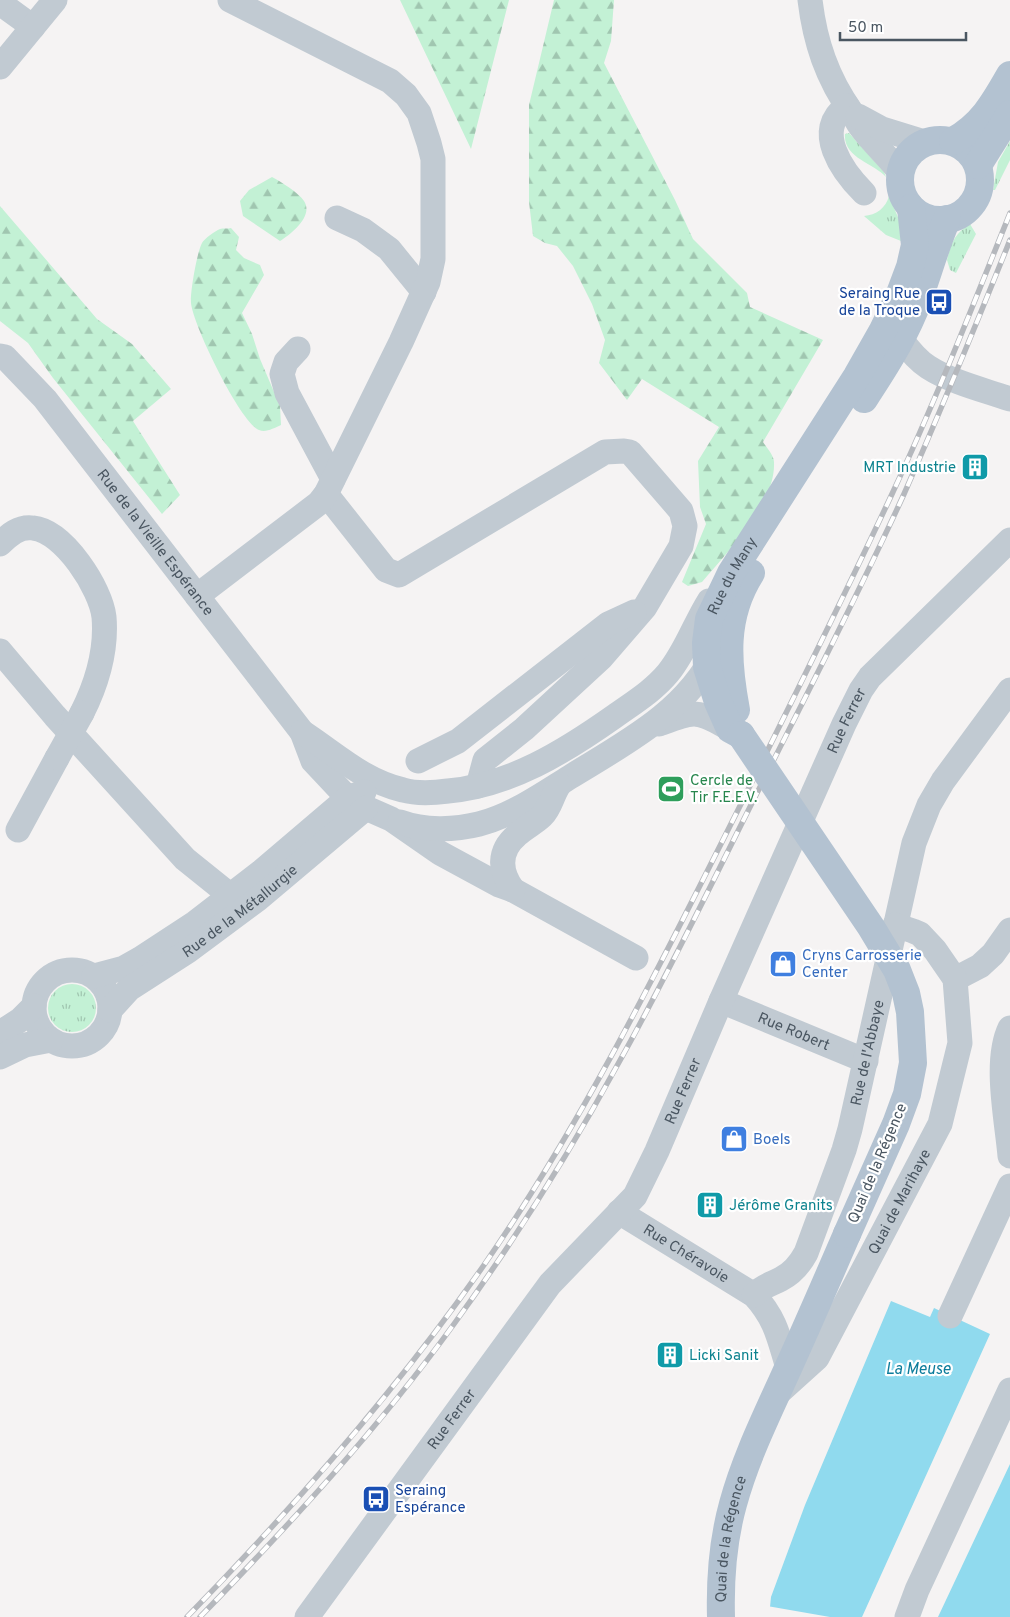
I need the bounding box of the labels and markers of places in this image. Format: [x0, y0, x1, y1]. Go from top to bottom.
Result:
place label: Seraing Rue de la Troque [839, 285, 920, 321]
bus stop icon: Seraing Rue de la Troque [924, 287, 954, 317]
building icon: MRT Industrie [960, 452, 990, 482]
place label: MRT Industrie [863, 459, 956, 478]
place label: Cercle de Tir F.E.E.V. [690, 772, 757, 808]
sports icon: Cercle de Tir F.E.E.V. [656, 774, 686, 804]
place label: Cryns Carrosserie Center [802, 947, 922, 983]
shop icon: Cryns Carrosserie Center [768, 949, 798, 979]
shop icon: Boels [719, 1124, 749, 1154]
place label: Boels [753, 1131, 791, 1150]
building icon: Jérôme Granits [695, 1190, 725, 1220]
place label: Jérôme Granits [729, 1197, 833, 1216]
building icon: Licki Sanit [655, 1340, 685, 1370]
place label: Licki Sanit [689, 1347, 759, 1366]
place label: Seraing Espérance [395, 1482, 466, 1518]
bus stop icon: Seraing Espérance [361, 1484, 391, 1514]

